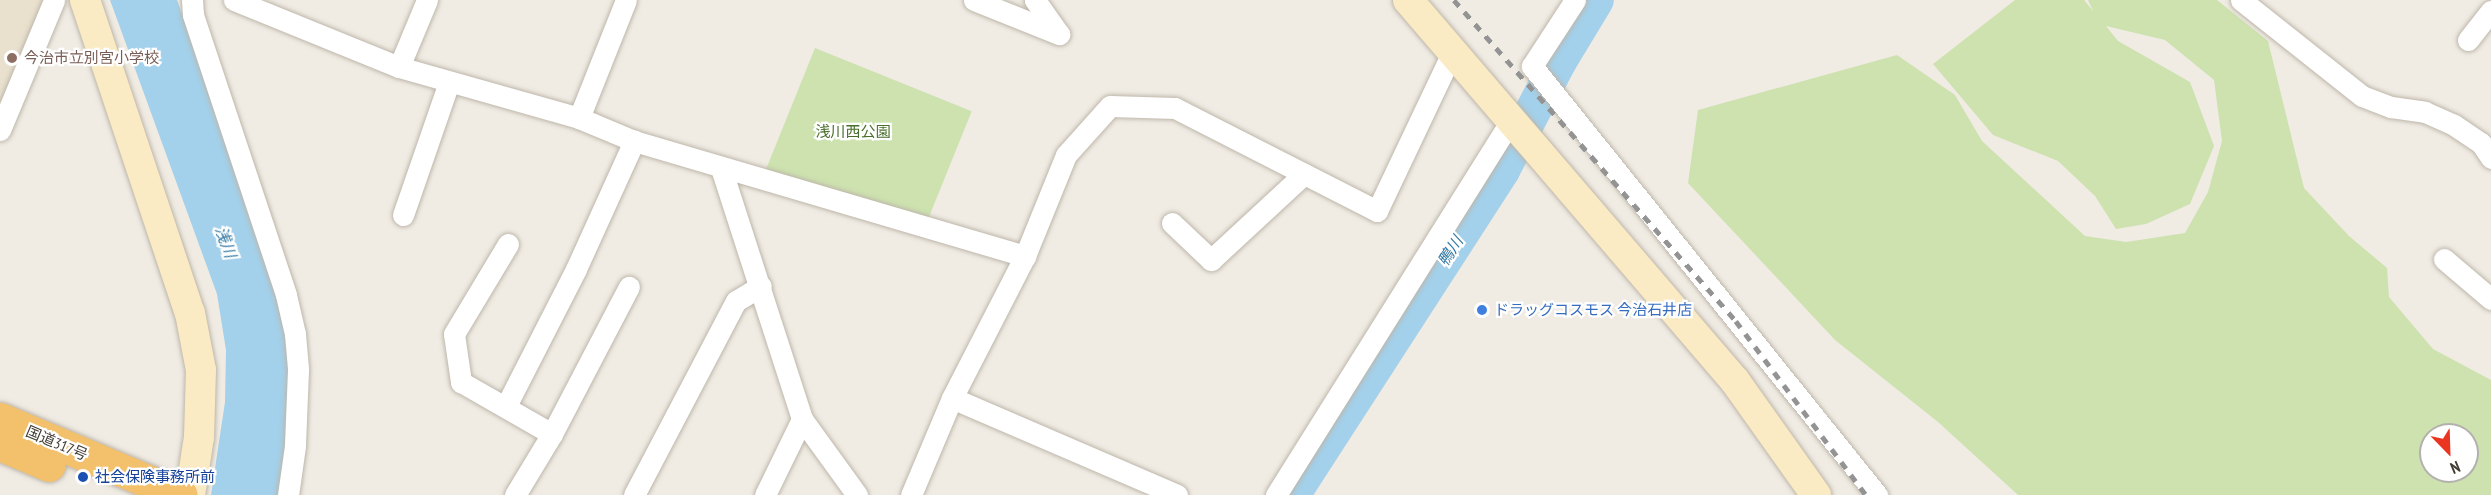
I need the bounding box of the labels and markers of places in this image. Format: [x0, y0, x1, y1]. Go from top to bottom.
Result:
place label: 今治市立別宮小学校 [24, 49, 159, 67]
marker: 今治市立別宮小学校 [5, 51, 19, 65]
place label: ドラッグコスモス 今治石井店 [1494, 301, 1692, 319]
marker: ドラッグコスモス 今治石井店 [1475, 303, 1489, 317]
place label: 社会保険事務所前 [95, 468, 215, 486]
marker: 社会保険事務所前 [76, 470, 90, 484]

